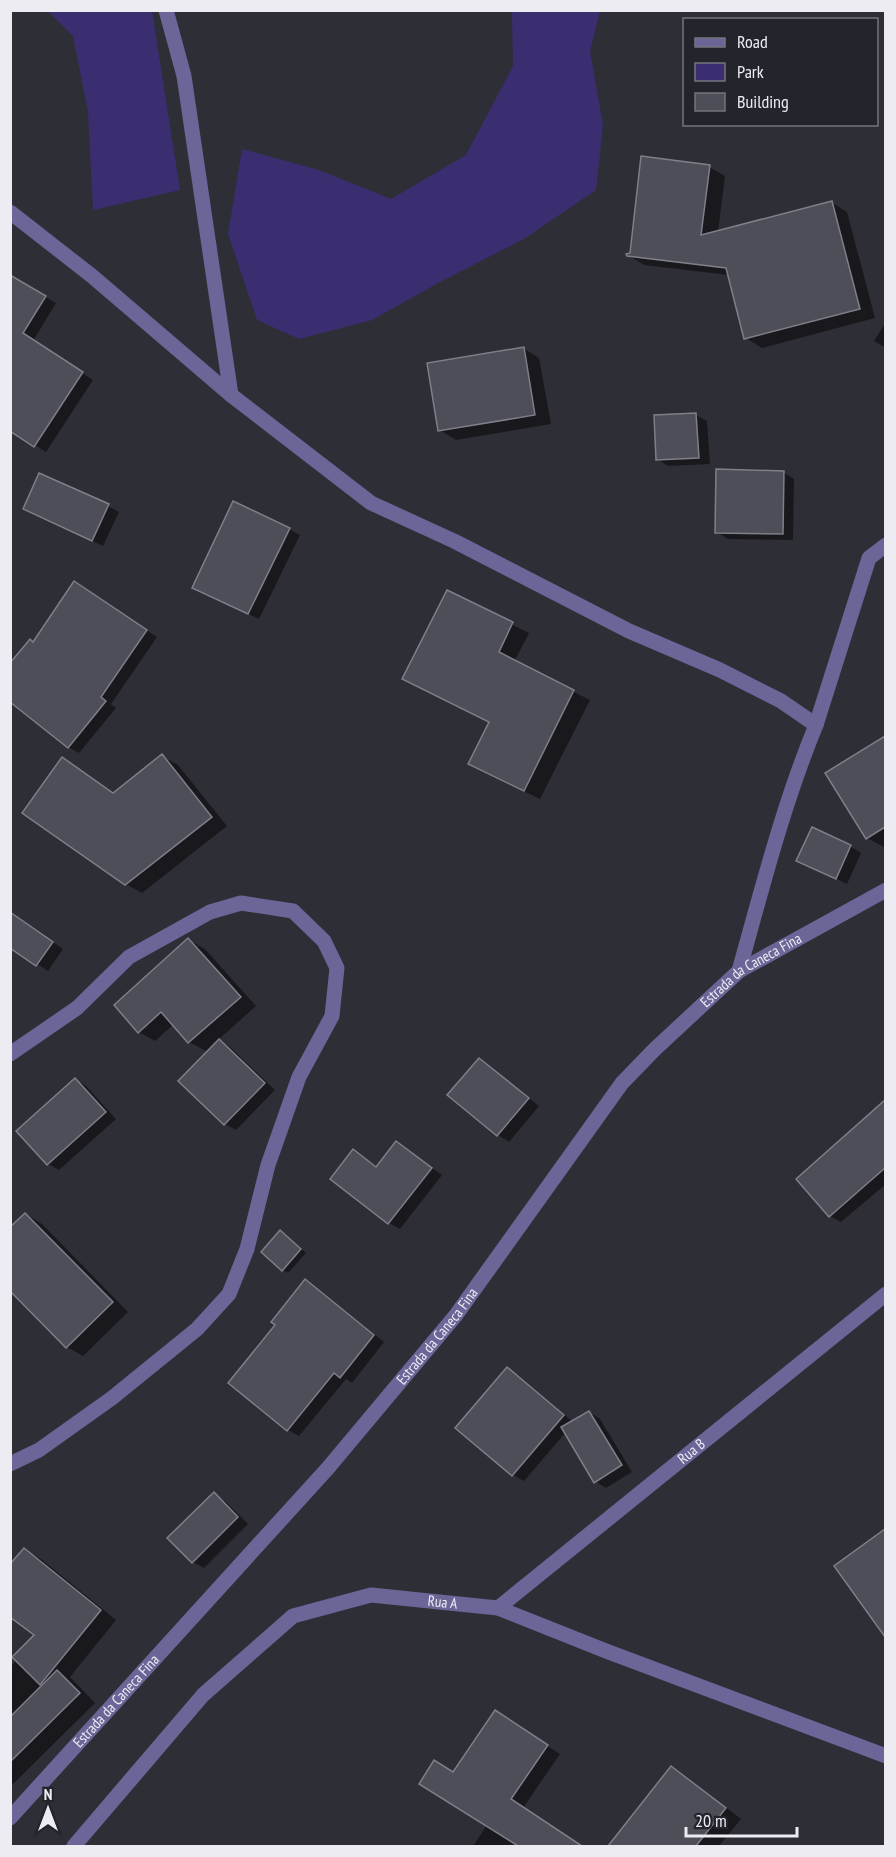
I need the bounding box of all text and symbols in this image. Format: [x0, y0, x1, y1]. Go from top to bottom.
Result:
legend [683, 18, 878, 126]
text: Road [737, 30, 768, 53]
text: Park [737, 60, 764, 83]
text: Building [737, 90, 789, 113]
street label: Estrada da Caneca Fina [696, 928, 805, 1011]
street label: Estrada da Caneca Fina [392, 1284, 481, 1388]
street label: Rua B [674, 1434, 709, 1468]
street label: Rua A [427, 1591, 459, 1613]
street label: Estrada da Caneca Fina [69, 1650, 163, 1751]
north arrow [18, 1779, 78, 1839]
text: N [44, 1784, 52, 1804]
scale bar [686, 1800, 797, 1838]
text: 20 m [695, 1809, 727, 1832]

